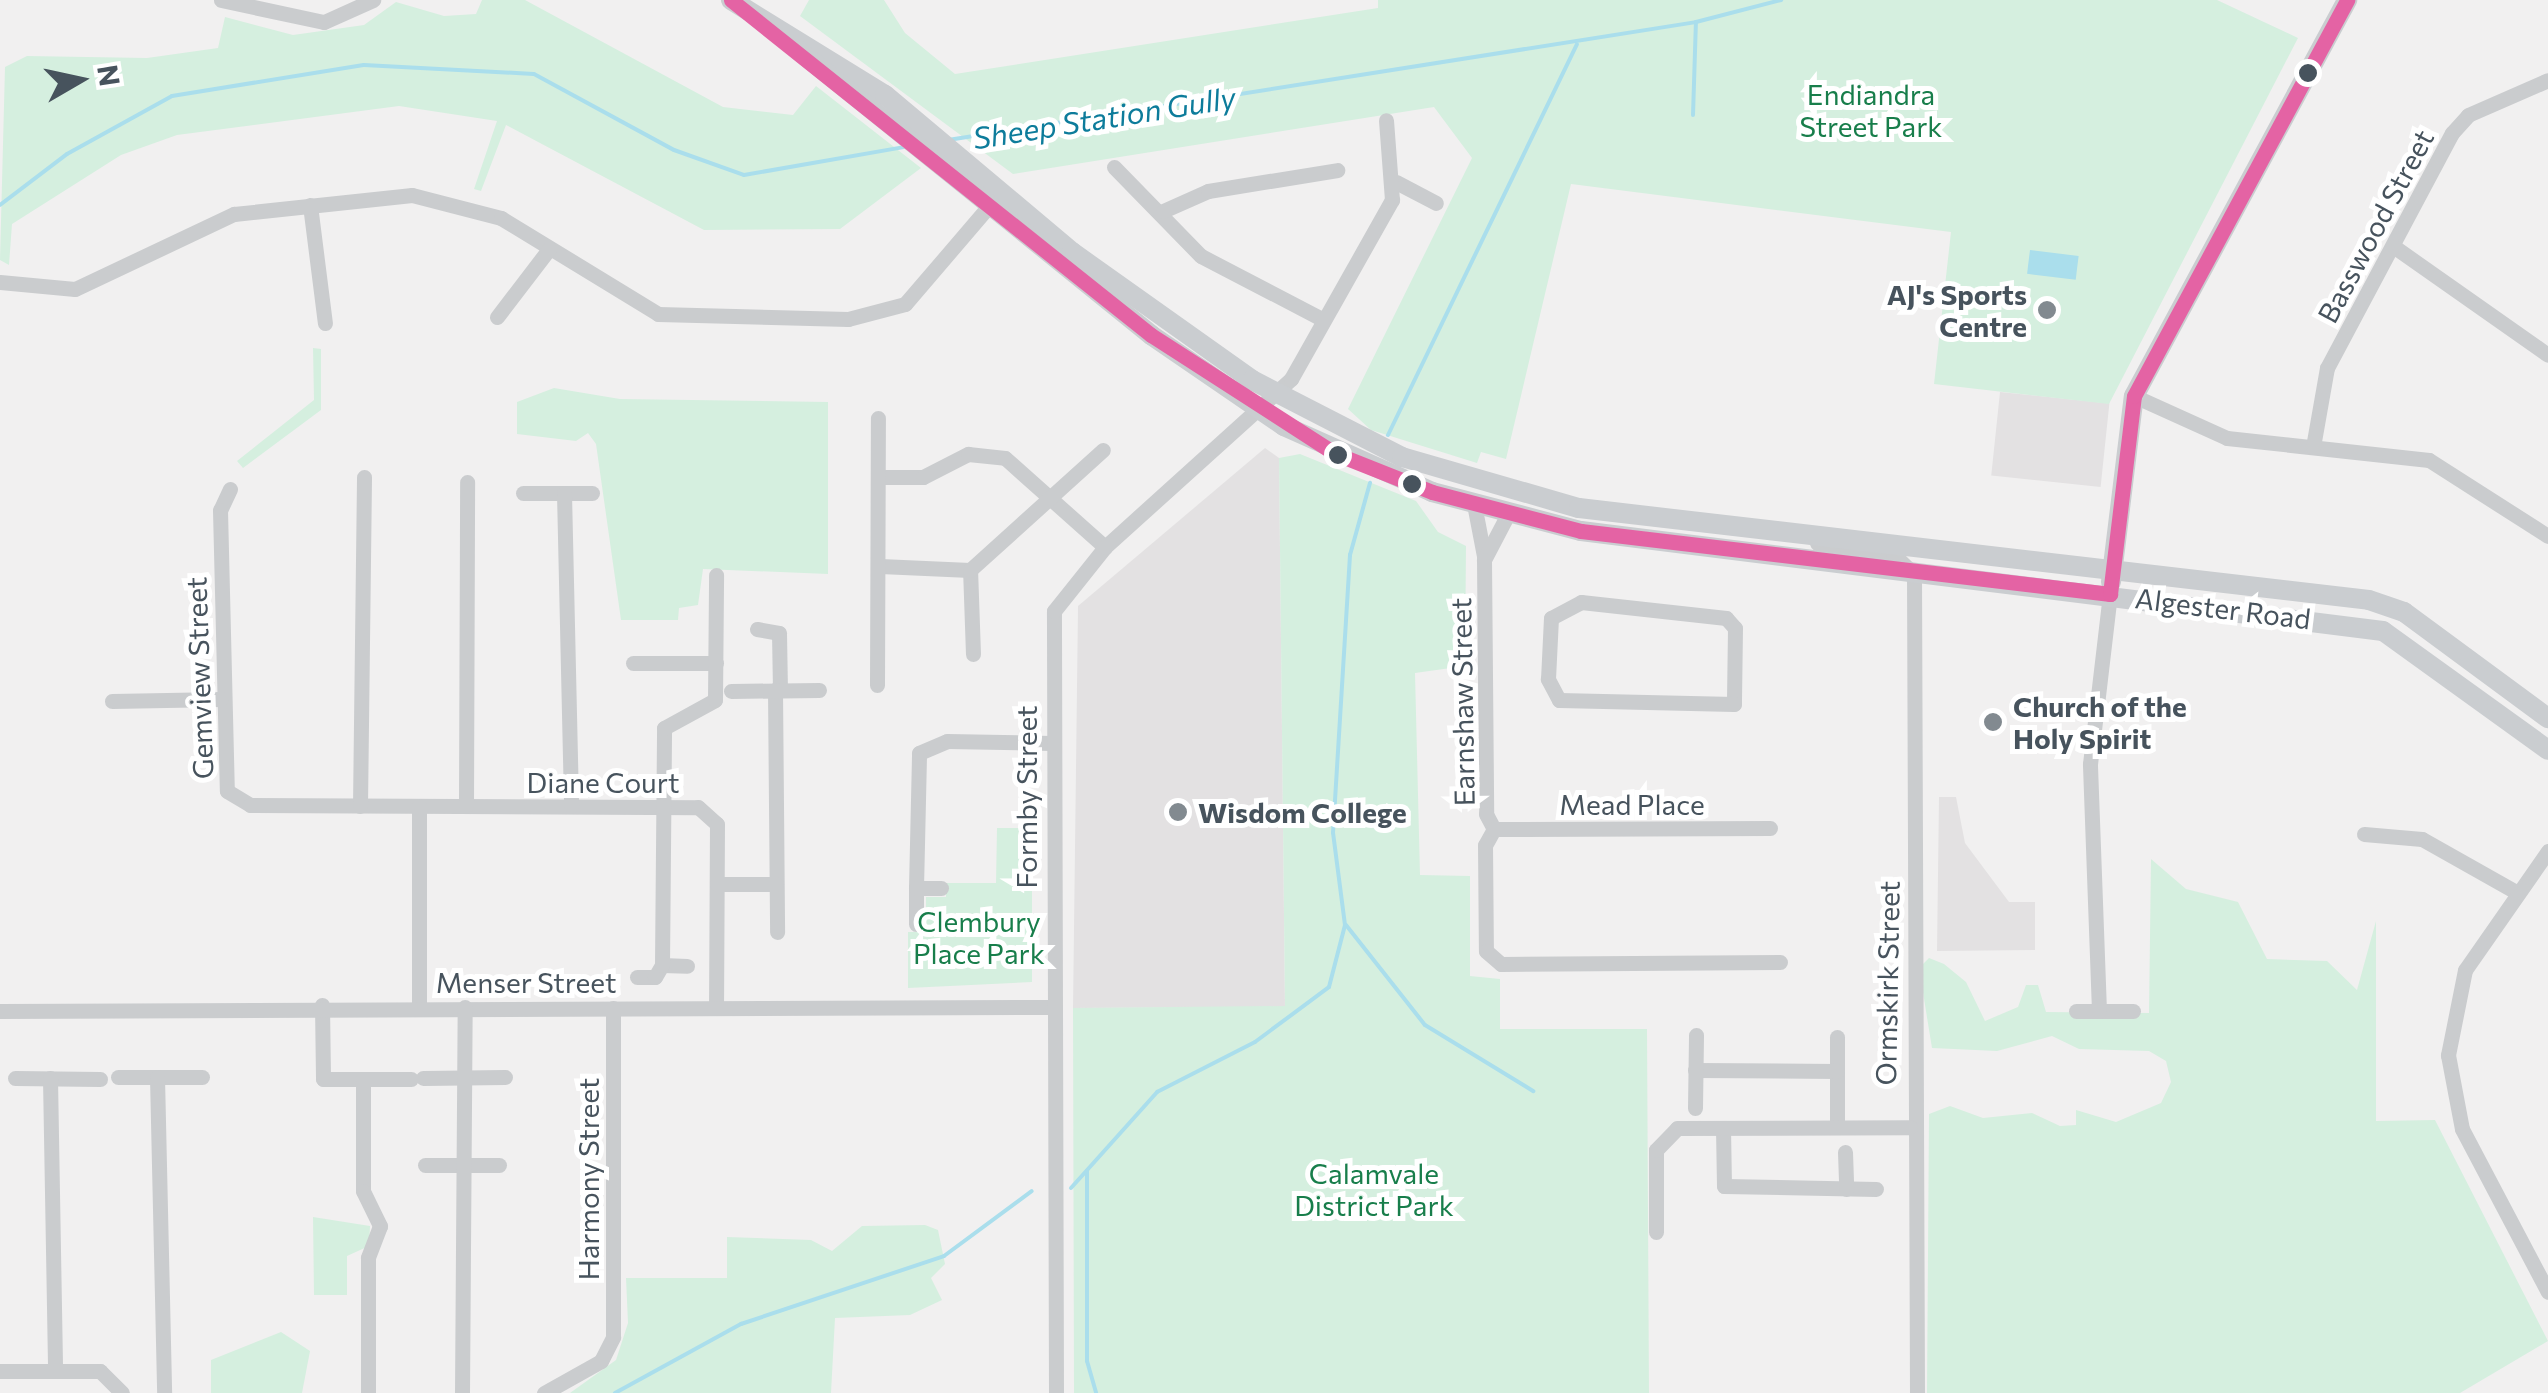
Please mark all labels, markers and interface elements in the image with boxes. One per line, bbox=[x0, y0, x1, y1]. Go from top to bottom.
north arrow bbox=[30, 30, 130, 130]
text: N bbox=[91, 62, 128, 88]
unlabelled marker bbox=[2298, 63, 2318, 83]
park label: Endiandra Street Park bbox=[1799, 77, 1943, 143]
water label: Sheep Station Gully bbox=[970, 78, 1238, 156]
street label: Basswood Street bbox=[2310, 124, 2440, 328]
place label: AJ's Sports Centre bbox=[1887, 277, 2027, 343]
marker: AJ's Sports Centre bbox=[2036, 299, 2058, 321]
unlabelled marker bbox=[1328, 445, 1348, 465]
unlabelled marker bbox=[1402, 474, 1422, 494]
street label: Gemview Street bbox=[179, 576, 219, 780]
street label: Algester Road bbox=[2133, 581, 2313, 635]
street label: Earnshaw Street bbox=[1443, 597, 1481, 807]
place label: Church of the Holy Spirit bbox=[2013, 689, 2187, 755]
street label: Formby Street bbox=[1009, 706, 1043, 888]
marker: Church of the Holy Spirit bbox=[1982, 711, 2004, 733]
street label: Diane Court bbox=[527, 765, 679, 799]
street label: Mead Place bbox=[1559, 787, 1705, 821]
place label: Wisdom College bbox=[1198, 795, 1407, 829]
marker: Wisdom College bbox=[1167, 801, 1189, 823]
street label: Ormskirk Street bbox=[1868, 880, 1906, 1086]
park label: Clembury Place Park bbox=[913, 904, 1045, 970]
street label: Menser Street bbox=[436, 965, 616, 999]
street label: Harmony Street bbox=[571, 1078, 605, 1280]
park label: Calamvale District Park bbox=[1294, 1156, 1454, 1222]

